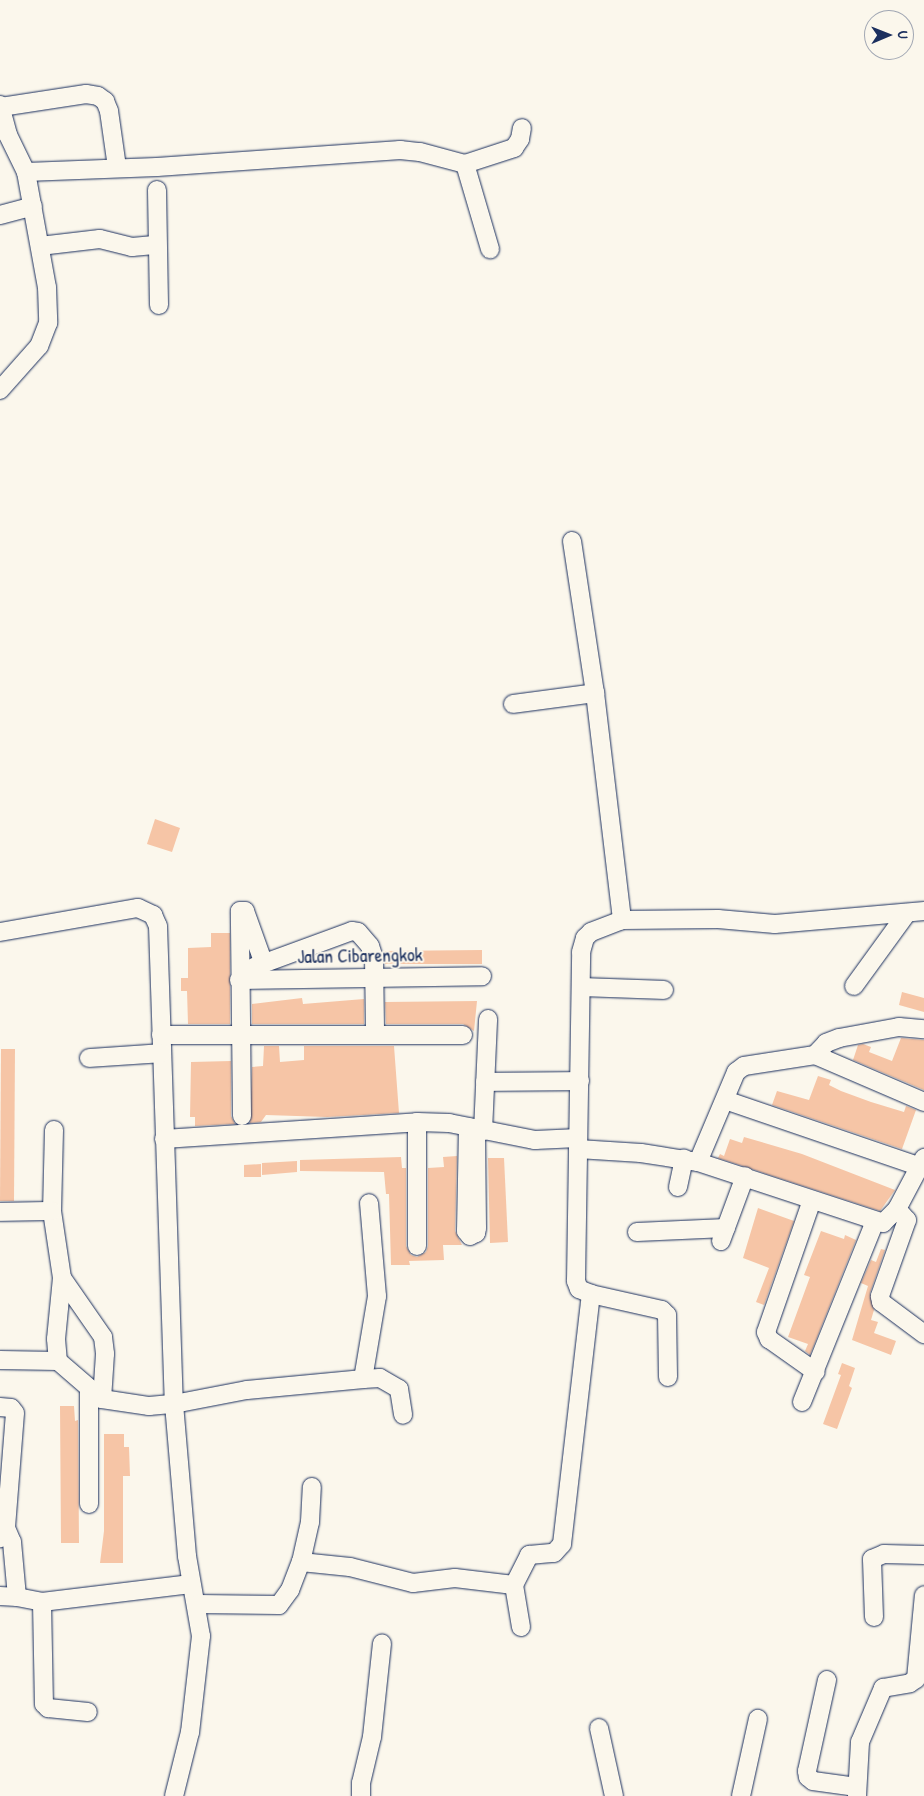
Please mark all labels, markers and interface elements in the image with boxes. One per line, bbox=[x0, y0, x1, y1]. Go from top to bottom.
north arrow bbox=[864, 10, 914, 60]
text: U bbox=[894, 31, 913, 39]
street label: Jalan Cibarengkok bbox=[297, 944, 423, 968]

